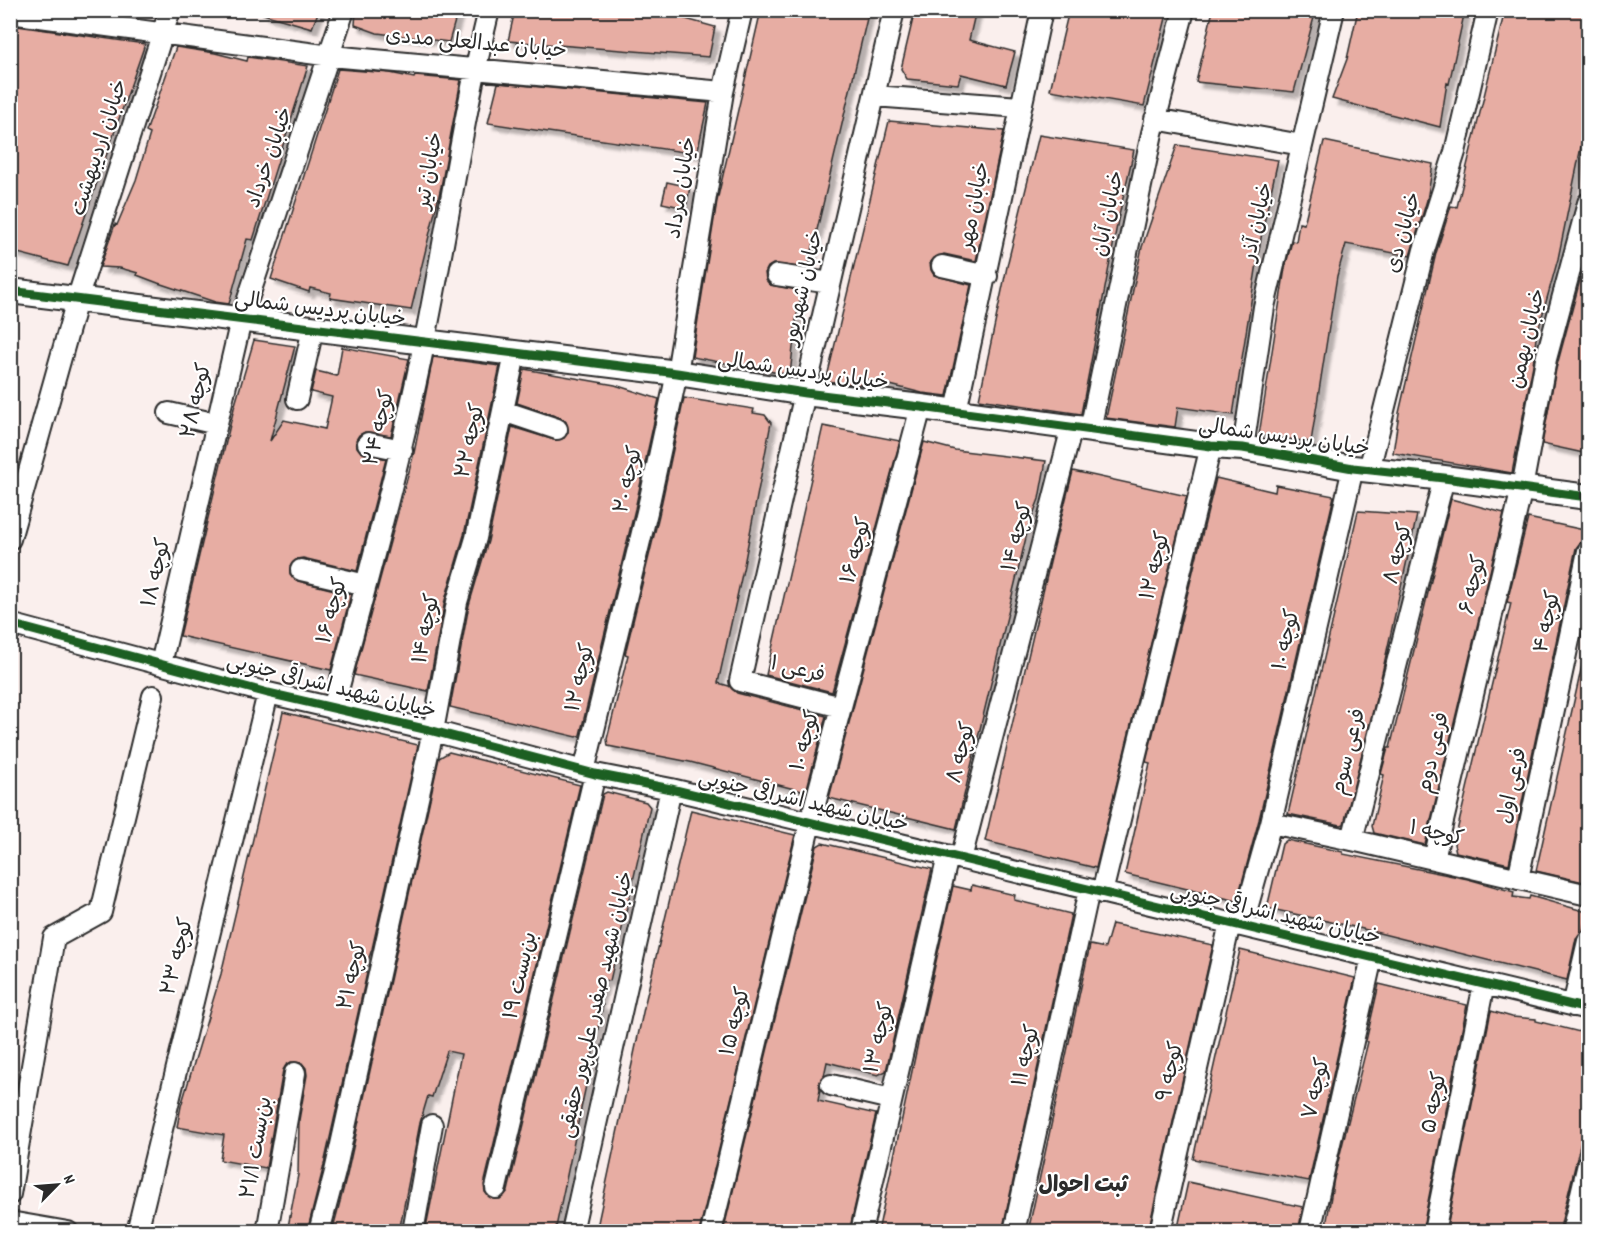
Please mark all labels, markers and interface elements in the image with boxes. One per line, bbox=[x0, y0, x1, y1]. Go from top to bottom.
street label: خیابان عبدالعلی مددی bbox=[384, 22, 568, 68]
street label: خیابان اردیبهشت bbox=[65, 76, 137, 220]
street label: خیابان خرداد bbox=[240, 104, 302, 212]
street label: خیابان تیر bbox=[409, 130, 453, 214]
street label: خیابان مرداد bbox=[660, 135, 706, 241]
street label: خیابان مهر bbox=[952, 160, 999, 254]
street label: خیابان آبان bbox=[1086, 168, 1134, 260]
street label: خیابان آذر bbox=[1235, 180, 1283, 266]
street label: خیابان دی bbox=[1379, 189, 1431, 277]
street label: خیابان شهریور bbox=[777, 227, 833, 351]
street label: خیابان پردیس شمالی bbox=[233, 286, 407, 336]
street label: خیابان بهمن bbox=[1503, 286, 1555, 392]
street label: خیابان پردیس شمالی bbox=[716, 346, 890, 400]
street label: کوچه ۲۸ bbox=[175, 360, 221, 442]
street label: کوچه ۲۴ bbox=[358, 387, 404, 469]
street label: کوچه ۲۲ bbox=[449, 401, 495, 481]
street label: خیابان پردیس شمالی bbox=[1197, 412, 1371, 466]
street label: کوچه ۲۰ bbox=[608, 443, 652, 517]
street label: کوچه ۱۴ bbox=[996, 499, 1042, 575]
street label: کوچه ۱۶ bbox=[835, 514, 881, 588]
street label: کوچه ۸ bbox=[1378, 520, 1422, 588]
street label: کوچه ۱۲ bbox=[1134, 529, 1180, 603]
street label: کوچه ۱۸ bbox=[136, 536, 180, 610]
street label: کوچه ۶ bbox=[1454, 552, 1496, 618]
street label: کوچه ۱۶ bbox=[311, 574, 357, 648]
street label: کوچه ۴ bbox=[1528, 588, 1570, 656]
street label: کوچه ۱۴ bbox=[407, 591, 449, 667]
street label: کوچه ۱۰ bbox=[1266, 606, 1310, 674]
street label: کوچه ۱۲ bbox=[560, 641, 604, 715]
street label: خیابان شهید اشراقی جنوبی bbox=[223, 647, 439, 729]
street label: فرعی ۱ bbox=[766, 650, 828, 692]
street label: فرعی سوم bbox=[1325, 706, 1375, 798]
street label: کوچه ۱۰ bbox=[784, 707, 830, 775]
street label: فرعی دوم bbox=[1411, 710, 1459, 796]
street label: کوچه ۸ bbox=[941, 719, 985, 787]
street label: فرعی اول bbox=[1491, 745, 1537, 827]
street label: خیابان شهید اشراقی جنوبی bbox=[695, 763, 911, 842]
street label: کوچه ۱ bbox=[1406, 814, 1466, 856]
street label: خیابان شهید صفدر علی‌پور حقیقی bbox=[553, 869, 643, 1141]
street label: خیابان شهید اشراقی جنوبی bbox=[1167, 876, 1383, 955]
street label: کوچه ۲۳ bbox=[155, 915, 203, 999]
street label: بن‌بست ۱۹ bbox=[497, 929, 547, 1023]
street label: کوچه ۲۱ bbox=[332, 939, 376, 1013]
street label: کوچه ۱۵ bbox=[714, 985, 760, 1059]
street label: کوچه ۱۳ bbox=[858, 999, 904, 1077]
street label: کوچه ۱۱ bbox=[1006, 1022, 1050, 1090]
street label: کوچه ۹ bbox=[1151, 1039, 1193, 1105]
street label: کوچه ۷ bbox=[1296, 1055, 1340, 1123]
street label: کوچه ۵ bbox=[1415, 1070, 1457, 1136]
street label: بن‌بست ۲۱/۱ bbox=[234, 1094, 282, 1202]
north arrow bbox=[27, 1155, 87, 1215]
text: N bbox=[56, 1171, 80, 1188]
district label: ثبت احوال bbox=[1038, 1171, 1129, 1202]

